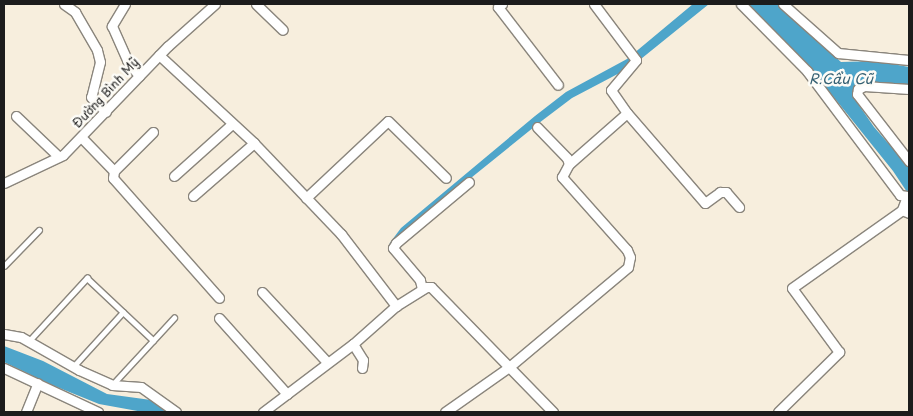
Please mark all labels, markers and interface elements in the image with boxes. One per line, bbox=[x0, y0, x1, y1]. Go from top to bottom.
street label: Đường Bình Mỹ bbox=[70, 55, 142, 131]
water label: R.Cầu Cũ bbox=[809, 71, 873, 87]

